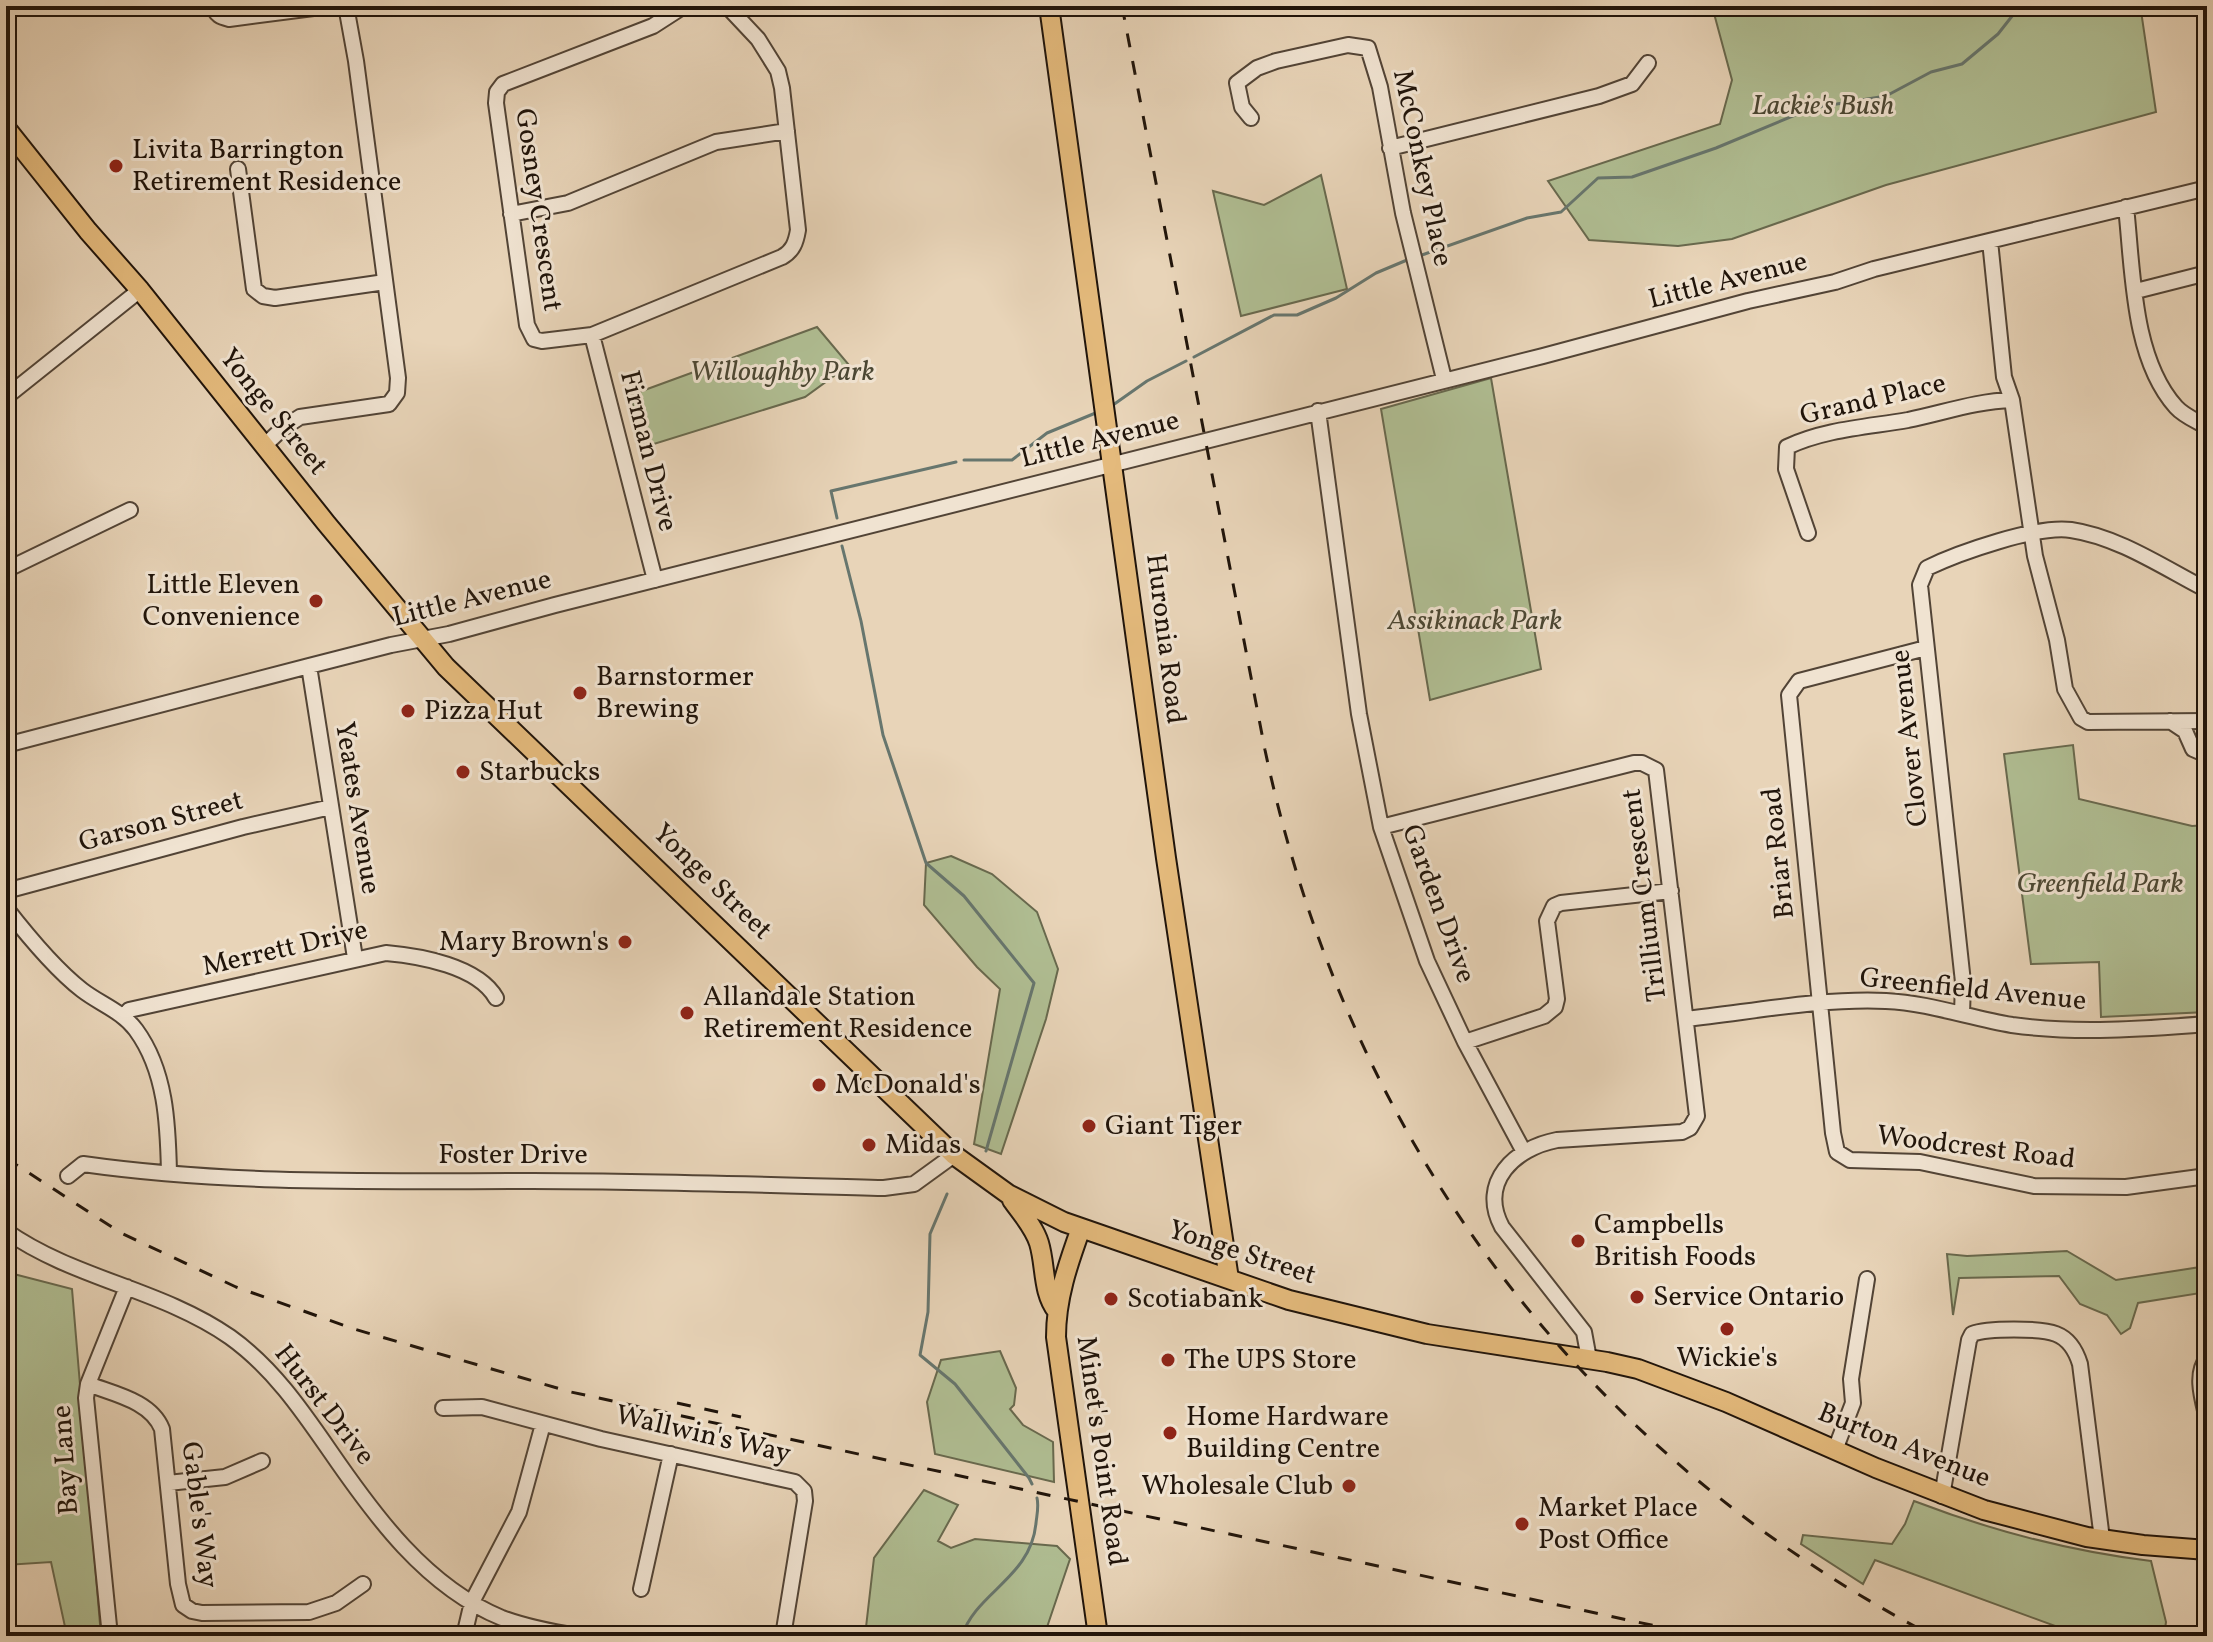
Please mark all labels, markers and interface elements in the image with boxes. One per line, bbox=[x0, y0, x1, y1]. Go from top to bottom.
street label: McConkey Place bbox=[1382, 66, 1462, 270]
park label: Lackie's Bush bbox=[1752, 87, 1894, 126]
street label: Gosney Crescent bbox=[504, 106, 572, 314]
place label: Livita Barrington Retirement Residence bbox=[132, 131, 401, 202]
marker: Livita Barrington Retirement Residence bbox=[107, 157, 125, 175]
street label: Little Avenue bbox=[1645, 242, 1811, 320]
street label: Yonge Street bbox=[210, 340, 336, 484]
park label: Willoughby Park bbox=[690, 353, 874, 392]
street label: Grand Place bbox=[1796, 364, 1950, 436]
street label: Firman Drive bbox=[609, 366, 687, 536]
street label: Little Avenue bbox=[1017, 401, 1183, 479]
street label: Huronia Road bbox=[1135, 552, 1195, 726]
street label: Little Avenue bbox=[389, 560, 555, 638]
place label: Little Eleven Convenience bbox=[143, 566, 300, 637]
marker: Little Eleven Convenience bbox=[307, 592, 325, 610]
park label: Assikinack Park bbox=[1387, 602, 1562, 641]
street label: Clover Avenue bbox=[1881, 647, 1939, 829]
place label: Barnstormer Brewing bbox=[596, 658, 754, 729]
marker: Barnstormer Brewing bbox=[571, 684, 589, 702]
place label: Pizza Hut bbox=[424, 692, 543, 731]
marker: Pizza Hut bbox=[399, 702, 417, 720]
street label: Yeates Avenue bbox=[324, 719, 390, 897]
place label: Starbucks bbox=[479, 753, 600, 792]
marker: Starbucks bbox=[454, 763, 472, 781]
street label: Garson Street bbox=[74, 781, 248, 863]
street label: Briar Road bbox=[1753, 785, 1805, 921]
street label: Trillium Crescent bbox=[1613, 786, 1677, 1004]
street label: Yonge Street bbox=[643, 815, 781, 949]
street label: Garden Drive bbox=[1391, 819, 1485, 989]
park label: Greenfield Park bbox=[2016, 865, 2184, 904]
street label: Merrett Drive bbox=[198, 911, 372, 987]
place label: Mary Brown's bbox=[439, 923, 609, 962]
marker: Mary Brown's bbox=[616, 933, 634, 951]
street label: Greenfield Avenue bbox=[1858, 959, 2088, 1021]
place label: Allandale Station Retirement Residence bbox=[703, 978, 972, 1049]
marker: Allandale Station Retirement Residence bbox=[678, 1004, 696, 1022]
place label: McDonald's bbox=[835, 1066, 981, 1105]
marker: McDonald's bbox=[810, 1076, 828, 1094]
place label: Giant Tiger bbox=[1105, 1107, 1242, 1146]
street label: Woodcrest Road bbox=[1875, 1116, 2077, 1180]
marker: Giant Tiger bbox=[1080, 1117, 1098, 1135]
place label: Midas bbox=[885, 1126, 961, 1165]
street label: Foster Drive bbox=[438, 1136, 588, 1175]
marker: Midas bbox=[860, 1136, 878, 1154]
place label: Campbells British Foods bbox=[1594, 1206, 1756, 1277]
street label: Yonge Street bbox=[1163, 1211, 1321, 1295]
marker: Campbells British Foods bbox=[1569, 1232, 1587, 1250]
place label: Service Ontario bbox=[1653, 1278, 1844, 1317]
place label: Scotiabank bbox=[1127, 1280, 1263, 1319]
marker: Service Ontario bbox=[1628, 1288, 1646, 1306]
marker: Scotiabank bbox=[1102, 1290, 1120, 1308]
marker: Wickie's bbox=[1718, 1320, 1736, 1338]
street label: Minet's Point Road bbox=[1066, 1333, 1136, 1569]
street label: Hurst Drive bbox=[264, 1336, 384, 1474]
place label: Wickie's bbox=[1676, 1339, 1778, 1378]
place label: The UPS Store bbox=[1184, 1341, 1357, 1380]
marker: The UPS Store bbox=[1159, 1351, 1177, 1369]
street label: Burton Avenue bbox=[1812, 1394, 1996, 1498]
street label: Wallwin's Way bbox=[611, 1396, 795, 1474]
place label: Home Hardware Building Centre bbox=[1186, 1398, 1389, 1469]
street label: Bay Lane bbox=[43, 1404, 89, 1516]
marker: Home Hardware Building Centre bbox=[1161, 1424, 1179, 1442]
street label: Gable's Way bbox=[171, 1440, 227, 1590]
place label: Wholesale Club bbox=[1141, 1467, 1333, 1506]
marker: Wholesale Club bbox=[1340, 1477, 1358, 1495]
place label: Market Place Post Office bbox=[1538, 1489, 1698, 1560]
marker: Market Place Post Office bbox=[1513, 1515, 1531, 1533]

